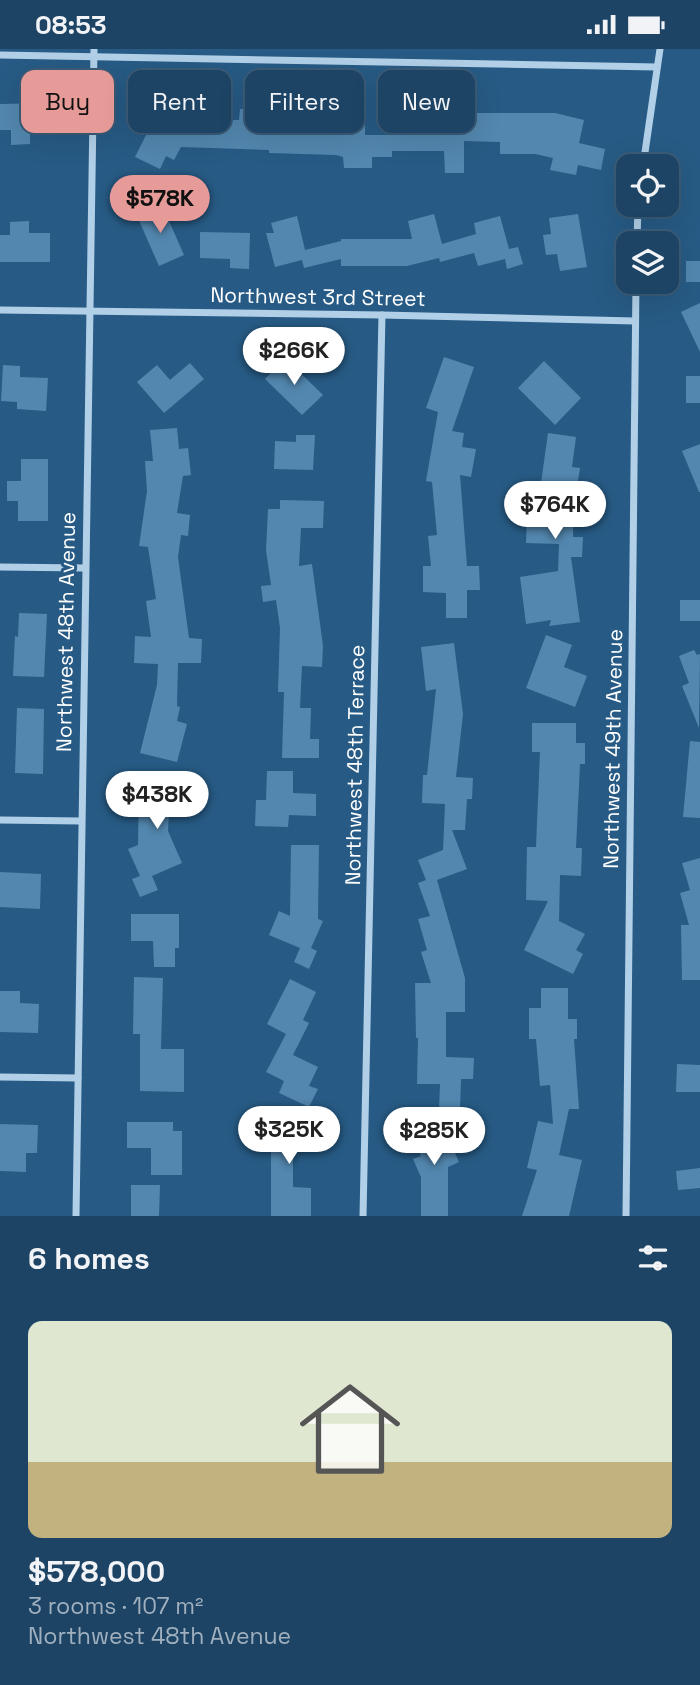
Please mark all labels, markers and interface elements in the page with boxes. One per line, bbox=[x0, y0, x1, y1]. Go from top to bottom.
text: 08:53 bbox=[35, 8, 107, 42]
chip: Buy bbox=[21, 70, 114, 133]
chip: Rent bbox=[128, 70, 231, 133]
chip: Filters bbox=[245, 70, 364, 133]
chip: New bbox=[378, 70, 475, 133]
map controls bbox=[616, 154, 679, 294]
button: locate bbox=[616, 154, 679, 217]
pin: $578K bbox=[111, 176, 209, 235]
text: $578K bbox=[126, 183, 194, 213]
button: layers bbox=[616, 231, 679, 294]
street label: Northwest 3rd Street bbox=[210, 281, 426, 312]
pin: $266K bbox=[245, 327, 343, 387]
text: $266K bbox=[259, 335, 329, 365]
pin: $764K bbox=[506, 482, 604, 541]
text: $764K bbox=[520, 489, 590, 519]
street label: Northwest 48th Avenue bbox=[50, 512, 81, 752]
street label: Northwest 49th Avenue bbox=[597, 629, 628, 869]
street label: Northwest 48th Terrace bbox=[339, 644, 370, 886]
pin: $438K bbox=[108, 771, 206, 831]
text: $438K bbox=[122, 779, 192, 809]
pin: $325K bbox=[240, 1107, 338, 1166]
pin: $285K bbox=[385, 1107, 483, 1167]
text: $325K bbox=[254, 1114, 324, 1144]
text: $285K bbox=[399, 1115, 469, 1145]
text: 6 homes bbox=[28, 1239, 150, 1278]
icon: filters bbox=[634, 1239, 672, 1277]
icon: home bbox=[287, 1366, 413, 1492]
text: $578,000 bbox=[28, 1552, 165, 1591]
text: 3 rooms · 107 m² bbox=[28, 1591, 204, 1621]
text: Northwest 48th Avenue bbox=[28, 1621, 291, 1651]

